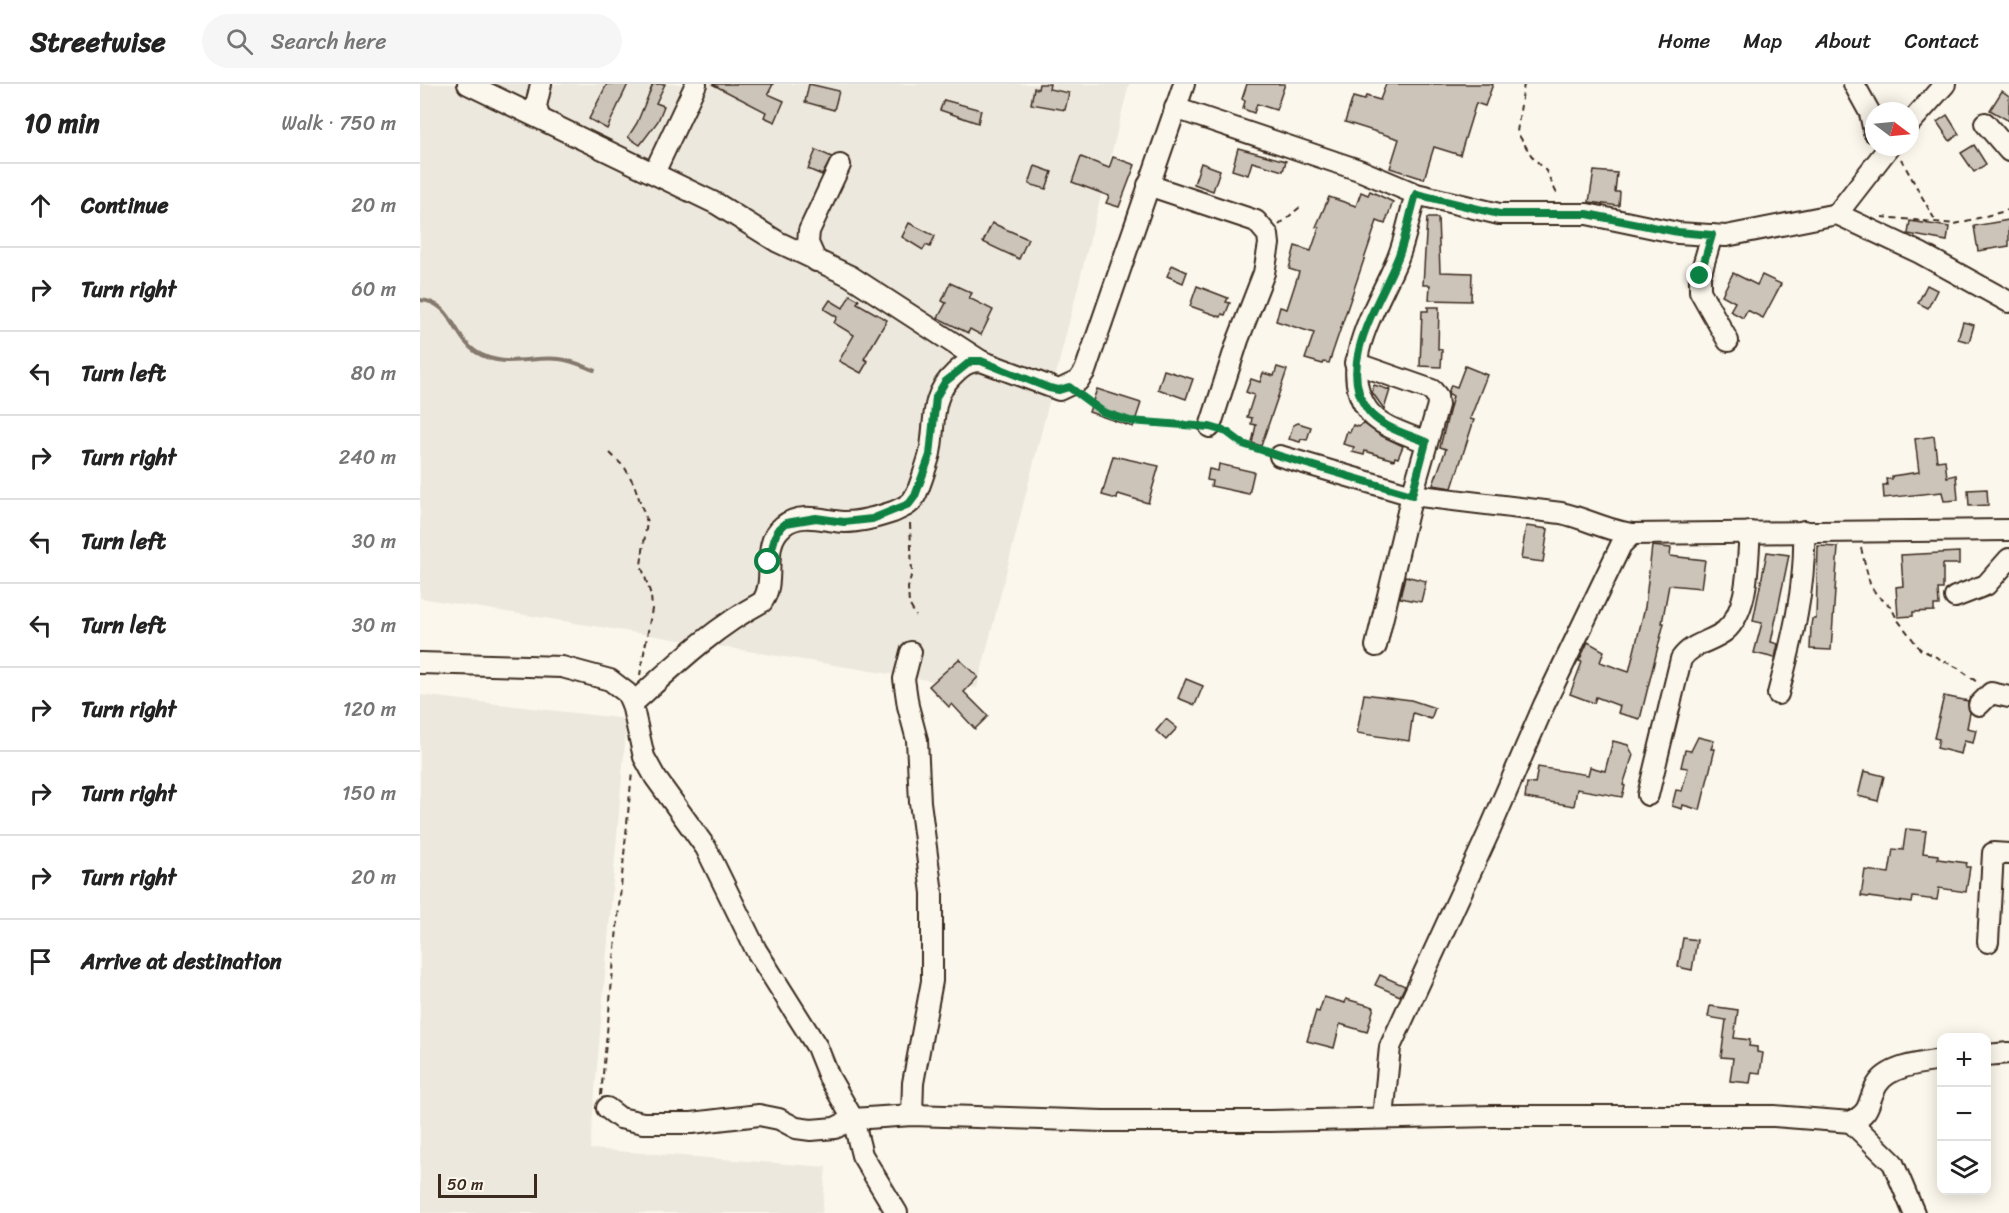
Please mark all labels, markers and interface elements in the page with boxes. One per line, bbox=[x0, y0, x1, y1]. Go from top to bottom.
search box bbox=[202, 14, 622, 68]
text: Streetwise bbox=[30, 17, 166, 66]
text: Search here bbox=[271, 22, 387, 61]
text: Home bbox=[1658, 22, 1710, 60]
text: Map bbox=[1743, 22, 1782, 60]
text: About bbox=[1815, 22, 1872, 60]
text: Contact bbox=[1905, 22, 1979, 60]
icon: search bbox=[223, 25, 256, 58]
text: 10 min bbox=[24, 100, 100, 146]
north arrow bbox=[1865, 102, 1919, 156]
text: Walk · 750 m bbox=[282, 106, 396, 141]
text: Continue bbox=[81, 186, 169, 225]
text: 20 m bbox=[351, 188, 396, 223]
icon: ahead bbox=[24, 189, 57, 222]
route end bbox=[1686, 262, 1712, 288]
text: Turn right bbox=[81, 270, 176, 309]
text: 60 m bbox=[351, 272, 396, 307]
icon: right bbox=[24, 273, 57, 306]
text: Turn left bbox=[81, 354, 166, 393]
text: 80 m bbox=[351, 356, 396, 391]
icon: left bbox=[24, 357, 57, 390]
text: Turn right bbox=[81, 438, 176, 477]
text: 240 m bbox=[339, 440, 396, 475]
icon: right bbox=[24, 441, 57, 474]
text: Turn left bbox=[81, 522, 166, 561]
text: 30 m bbox=[352, 524, 396, 559]
icon: left bbox=[24, 525, 57, 558]
route start bbox=[754, 548, 780, 574]
text: Turn left bbox=[81, 606, 166, 645]
text: 30 m bbox=[352, 608, 396, 643]
icon: left bbox=[24, 609, 57, 642]
text: Turn right bbox=[81, 690, 176, 729]
text: 120 m bbox=[343, 692, 396, 727]
icon: right bbox=[24, 693, 57, 726]
text: Turn right bbox=[81, 774, 176, 813]
text: 150 m bbox=[342, 776, 396, 811]
icon: right bbox=[24, 777, 57, 810]
text: Turn right bbox=[81, 858, 176, 897]
text: 20 m bbox=[351, 860, 396, 895]
icon: right bbox=[24, 861, 57, 894]
text: Arrive at destination bbox=[81, 942, 282, 981]
icon: arrive bbox=[24, 945, 57, 978]
map controls bbox=[1937, 1033, 1991, 1195]
button: + bbox=[1937, 1033, 1991, 1087]
button: − bbox=[1937, 1087, 1991, 1141]
button: layers bbox=[1937, 1141, 1991, 1195]
text: 50 m bbox=[447, 1170, 483, 1199]
scale bar bbox=[438, 1171, 537, 1198]

